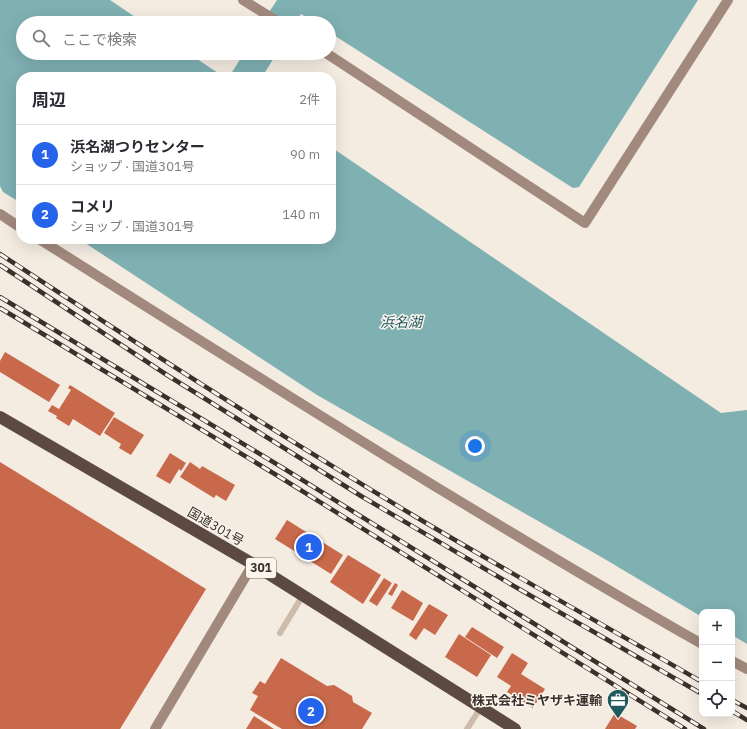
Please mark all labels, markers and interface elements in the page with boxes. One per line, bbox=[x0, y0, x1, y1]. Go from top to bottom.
search box bbox=[16, 16, 336, 60]
icon: search bbox=[30, 27, 52, 49]
text: ここで検索 bbox=[62, 30, 137, 49]
text: 周辺 bbox=[32, 89, 66, 111]
text: 2件 bbox=[299, 91, 320, 108]
text: 浜名湖つりセンター bbox=[70, 137, 205, 156]
text: 1 bbox=[41, 146, 49, 163]
text: 90 m bbox=[290, 146, 320, 163]
text: ショップ · 国道301号 bbox=[70, 158, 195, 175]
text: コメリ bbox=[70, 197, 115, 216]
text: 2 bbox=[41, 206, 49, 223]
text: 140 m bbox=[282, 206, 320, 223]
text: ショップ · 国道301号 bbox=[70, 218, 195, 235]
water label: 浜名湖 bbox=[380, 313, 424, 331]
your location bbox=[465, 436, 485, 456]
street label: 国道301号 bbox=[184, 503, 247, 549]
pin: 1 bbox=[296, 532, 322, 562]
road number: 301 bbox=[246, 558, 276, 578]
map controls bbox=[699, 609, 735, 717]
button: + bbox=[699, 609, 735, 645]
button: − bbox=[699, 645, 735, 681]
button: locate bbox=[699, 681, 735, 717]
office icon: 株式会社ミヤザキ運輸 bbox=[605, 687, 631, 720]
place label: 株式会社ミヤザキ運輸 bbox=[472, 692, 603, 709]
pin: 2 bbox=[298, 696, 324, 726]

